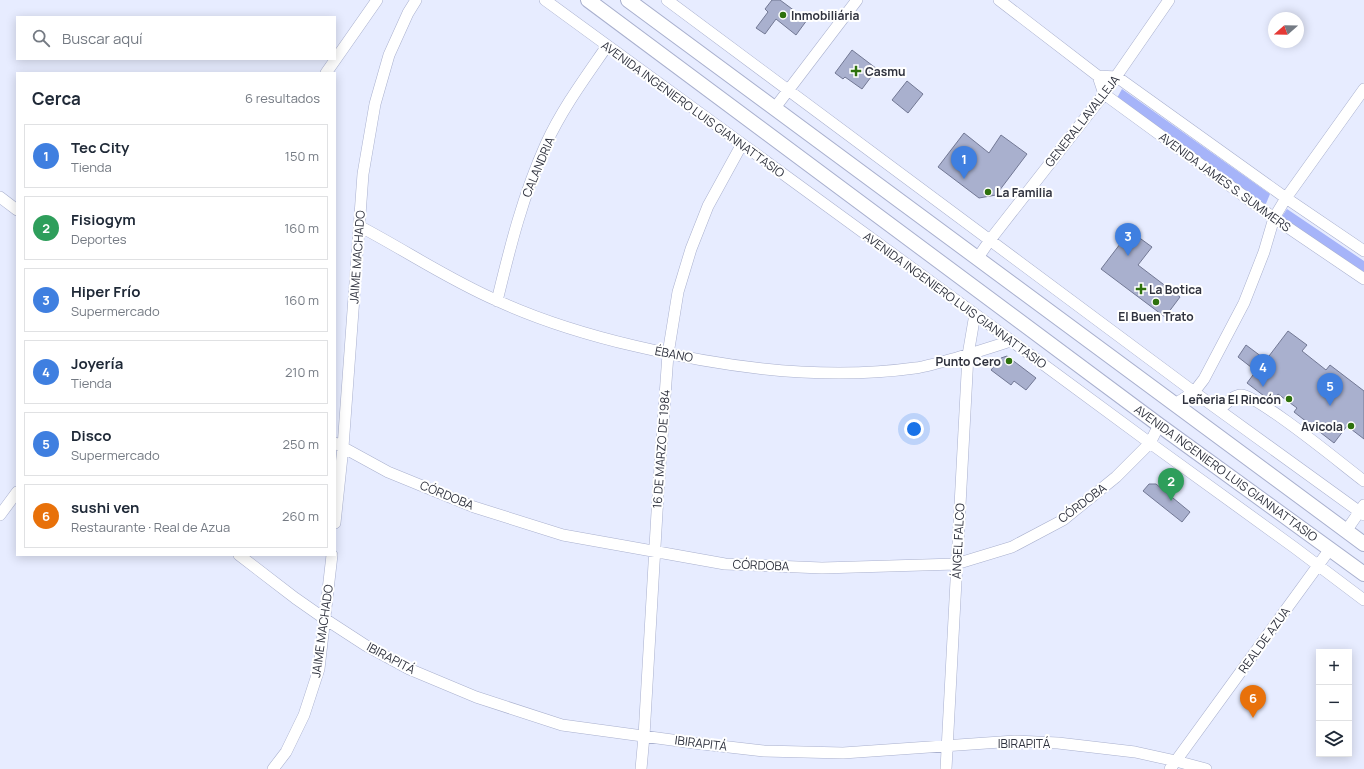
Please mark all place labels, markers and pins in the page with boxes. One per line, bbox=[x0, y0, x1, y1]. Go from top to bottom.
place label: Inmobiliária bbox=[791, 7, 860, 24]
marker: Inmobiliária bbox=[778, 10, 788, 20]
place label: Casmu bbox=[865, 63, 906, 80]
marker: Casmu bbox=[850, 65, 862, 77]
pin: 1 bbox=[951, 146, 977, 179]
place label: La Familia bbox=[996, 184, 1053, 201]
marker: La Familia bbox=[983, 187, 993, 197]
pin: 3 bbox=[1115, 223, 1141, 256]
place label: La Botica bbox=[1149, 281, 1202, 298]
marker: La Botica bbox=[1136, 284, 1146, 294]
marker: El Buen Trato bbox=[1151, 297, 1161, 307]
place label: El Buen Trato bbox=[1118, 308, 1194, 325]
place label: Punto Cero bbox=[935, 353, 1001, 370]
pin: 4 bbox=[1250, 354, 1276, 387]
marker: Punto Cero bbox=[1004, 356, 1014, 366]
pin: 5 bbox=[1317, 373, 1343, 406]
place label: Leñeria El Rincón bbox=[1182, 391, 1281, 408]
marker: Leñeria El Rincón bbox=[1284, 394, 1294, 404]
place label: Avicola bbox=[1301, 418, 1343, 435]
marker: Avicola bbox=[1346, 421, 1356, 431]
pin: 2 bbox=[1158, 468, 1184, 501]
pin: 6 bbox=[1240, 685, 1266, 718]

